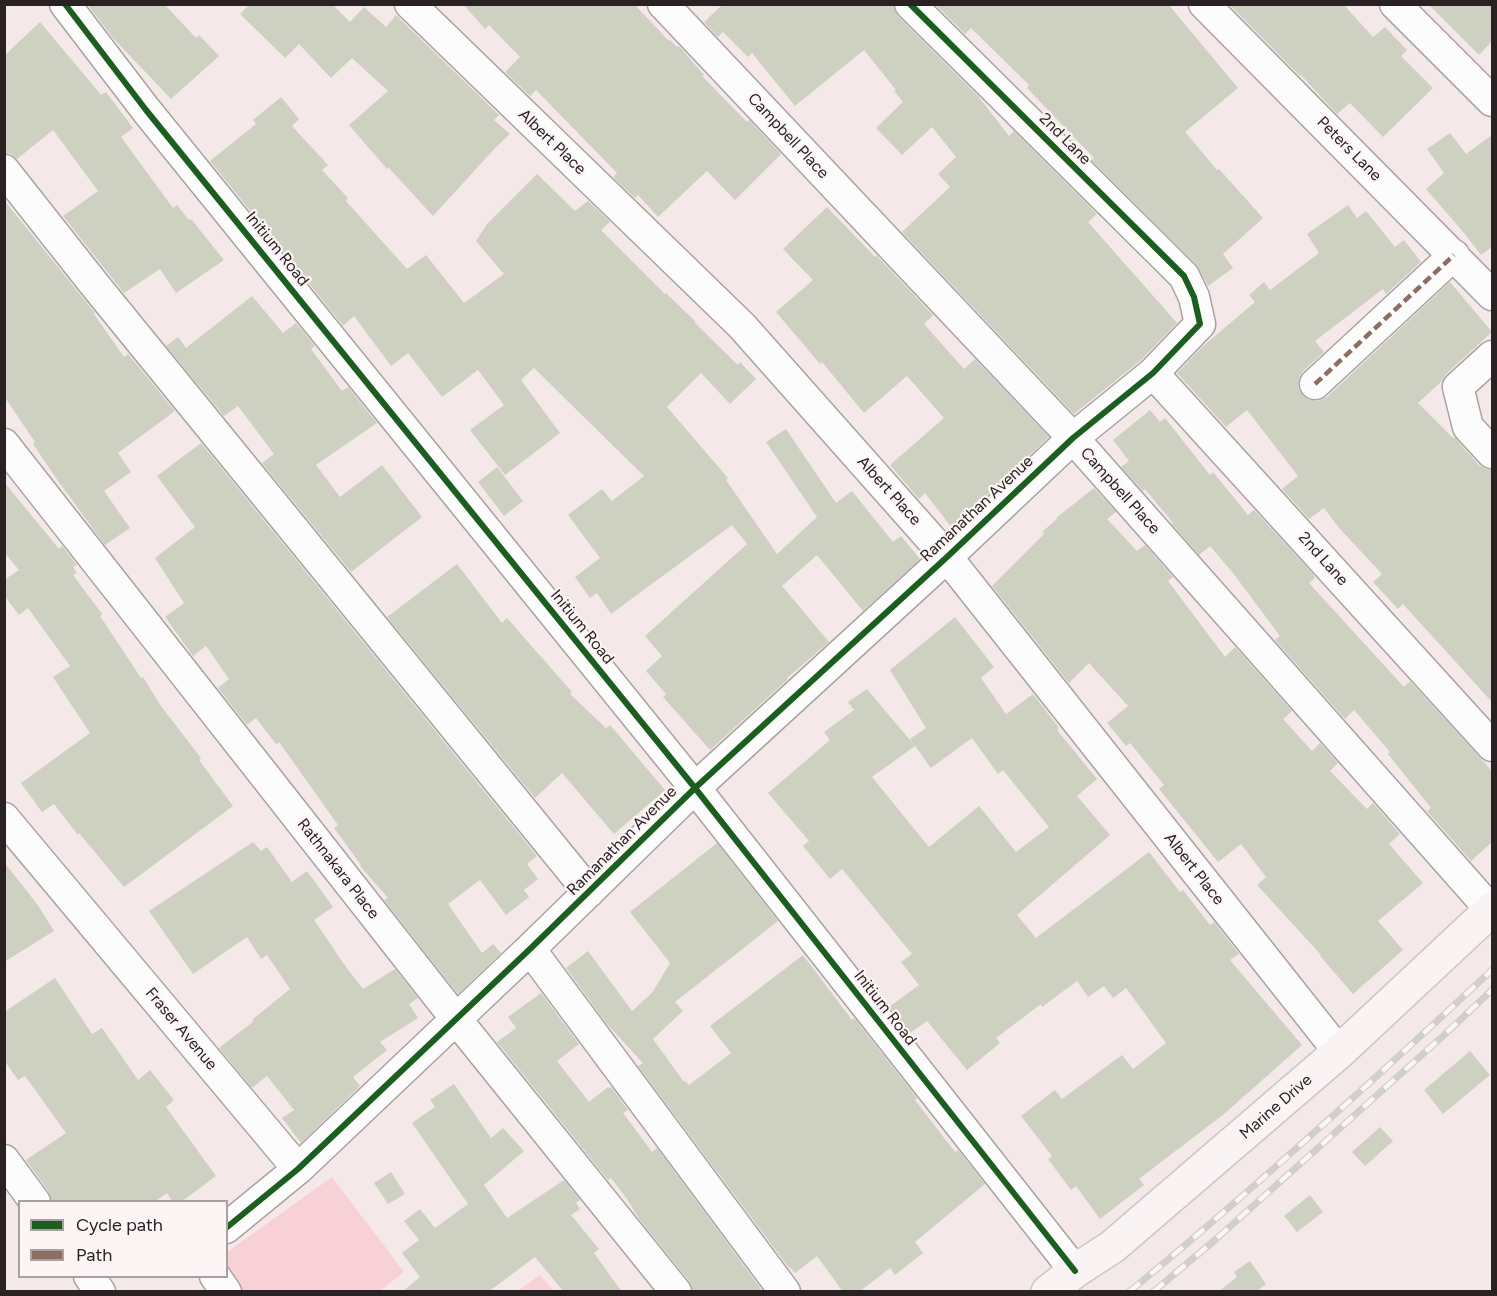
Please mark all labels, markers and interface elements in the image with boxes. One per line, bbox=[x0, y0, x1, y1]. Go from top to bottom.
street label: Campbell Place bbox=[743, 89, 833, 183]
street label: Albert Place bbox=[514, 105, 590, 179]
street label: 2nd Lane bbox=[1035, 109, 1095, 169]
street label: Peters Lane bbox=[1313, 113, 1385, 185]
street label: Initium Road bbox=[241, 208, 313, 290]
street label: Campbell Place bbox=[1076, 444, 1164, 538]
street label: Ramanathan Avenue bbox=[917, 452, 1037, 566]
street label: Albert Place bbox=[853, 453, 925, 529]
street label: 2nd Lane bbox=[1294, 528, 1352, 590]
street label: Initium Road bbox=[546, 586, 618, 668]
street label: Ramanathan Avenue bbox=[563, 782, 681, 900]
street label: Rathnakara Place bbox=[293, 815, 383, 923]
street label: Albert Place bbox=[1160, 829, 1228, 909]
street label: Initium Road bbox=[850, 967, 920, 1049]
street label: Fraser Avenue bbox=[141, 984, 221, 1074]
street label: Marine Drive bbox=[1236, 1070, 1316, 1144]
legend bbox=[18, 1200, 228, 1278]
text: Cycle path bbox=[76, 1214, 163, 1236]
text: Path bbox=[76, 1244, 112, 1266]

